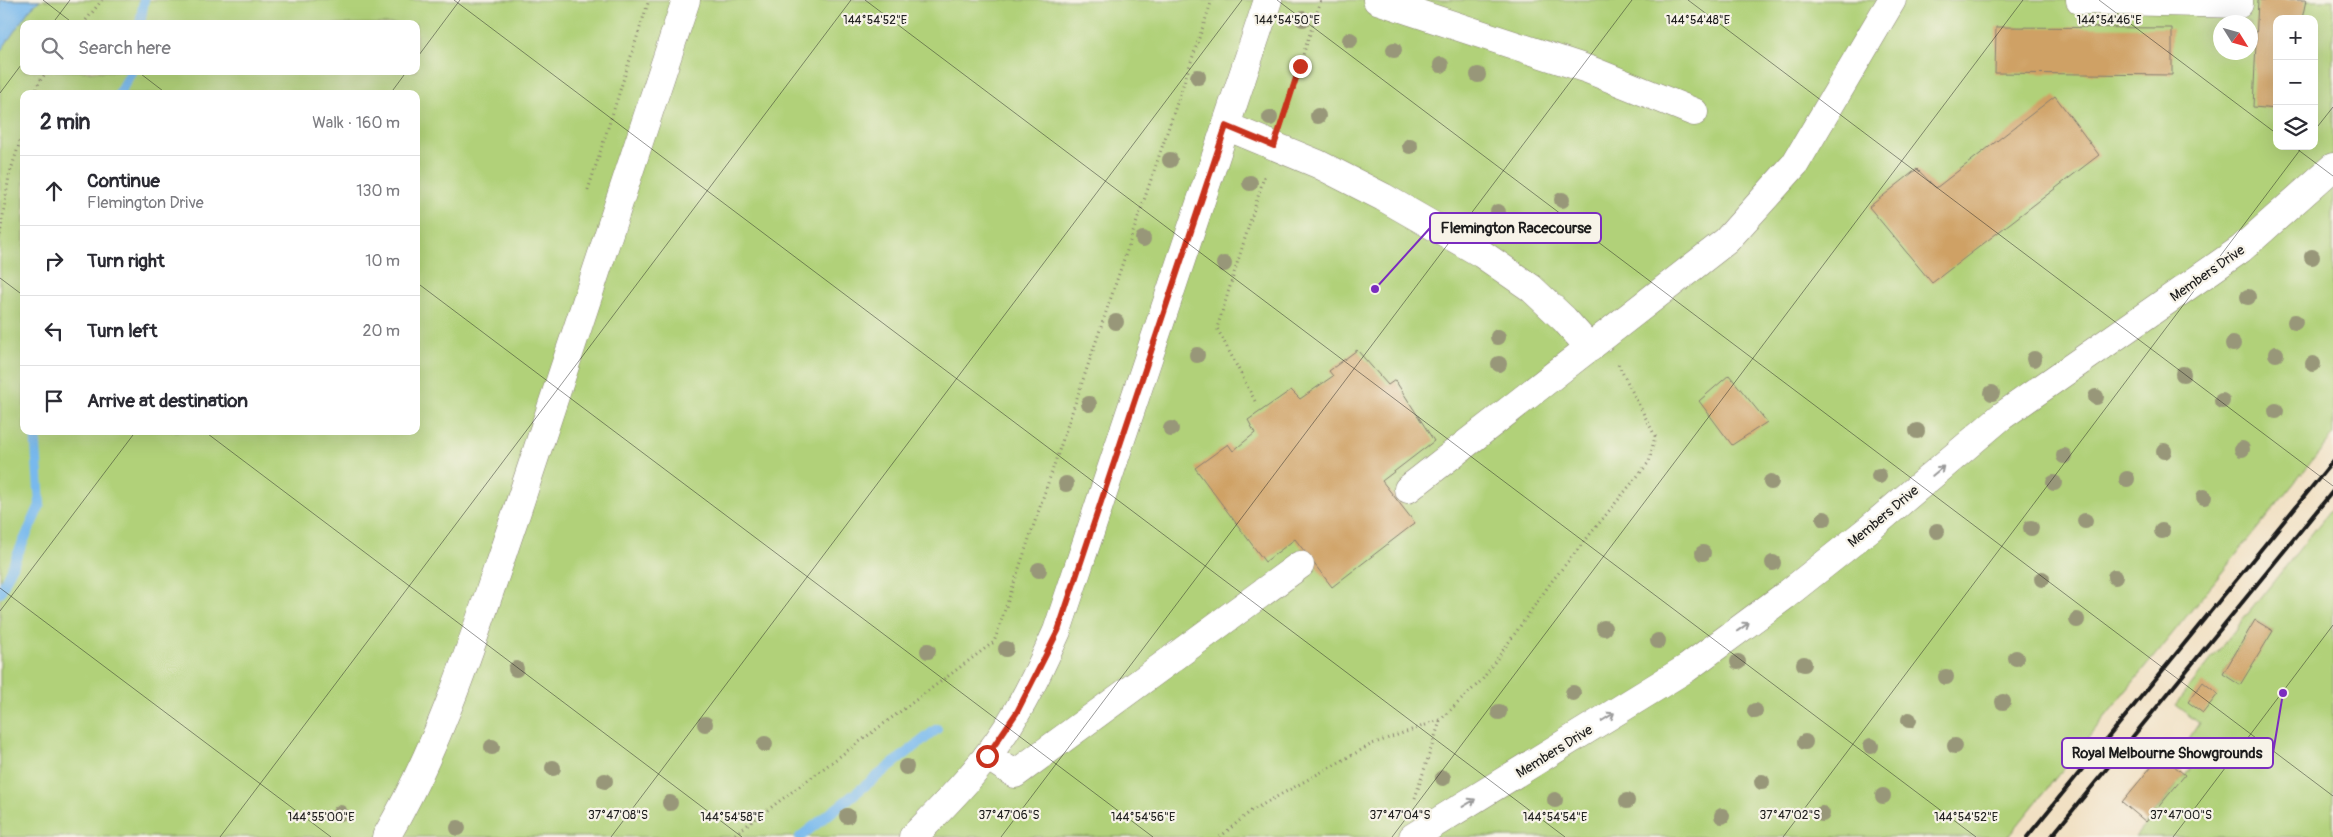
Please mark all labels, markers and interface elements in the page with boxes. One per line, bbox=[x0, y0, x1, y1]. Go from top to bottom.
text: 144°54'52"E bbox=[843, 13, 907, 28]
text: 144°54'50"E bbox=[1254, 13, 1320, 28]
text: 144°54'48"E bbox=[1666, 13, 1730, 28]
text: 144°54'46"E bbox=[2077, 13, 2141, 28]
north arrow bbox=[2213, 15, 2258, 60]
map controls bbox=[2273, 15, 2318, 150]
button: + bbox=[2273, 15, 2318, 60]
search box bbox=[20, 20, 420, 75]
icon: search bbox=[38, 34, 66, 62]
text: Search here bbox=[78, 36, 171, 60]
route end bbox=[1289, 55, 1312, 78]
button: − bbox=[2273, 60, 2318, 105]
button: layers bbox=[2273, 105, 2318, 150]
text: 2 min bbox=[40, 109, 90, 136]
text: Walk · 160 m bbox=[312, 113, 400, 133]
text: Continue bbox=[87, 169, 160, 193]
icon: ahead bbox=[40, 177, 68, 205]
text: 130 m bbox=[356, 181, 400, 201]
text: Flemington Drive bbox=[87, 193, 204, 213]
callout: Flemington Racecourse bbox=[1430, 213, 1601, 243]
text: Flemington Racecourse bbox=[1441, 219, 1592, 238]
street label: Members Drive bbox=[2167, 241, 2248, 305]
icon: right bbox=[40, 247, 68, 275]
text: Turn right bbox=[87, 249, 165, 273]
text: 10 m bbox=[365, 251, 400, 271]
icon: left bbox=[40, 317, 68, 345]
text: Turn left bbox=[87, 319, 157, 343]
text: 20 m bbox=[362, 321, 400, 341]
icon: arrive bbox=[40, 387, 68, 415]
text: Arrive at destination bbox=[87, 389, 248, 413]
one-way arrow bbox=[1931, 465, 1944, 476]
street label: Members Drive bbox=[1844, 482, 1922, 551]
one-way arrow bbox=[1736, 622, 1750, 632]
one-way arrow bbox=[1600, 712, 1614, 722]
street label: Members Drive bbox=[1513, 721, 1596, 782]
callout: Royal Melbourne Showgrounds bbox=[2062, 738, 2273, 768]
text: Royal Melbourne Showgrounds bbox=[2072, 744, 2263, 763]
route start bbox=[976, 745, 999, 768]
one-way arrow bbox=[1462, 797, 1476, 807]
text: 37°47'08"S bbox=[588, 808, 648, 823]
text: 37°47'06"S bbox=[978, 808, 1040, 823]
text: 37°47'04"S bbox=[1369, 808, 1431, 823]
text: 37°47'02"S bbox=[1760, 808, 1820, 823]
text: 37°47'00"S bbox=[2150, 808, 2212, 823]
text: 144°55'00"E bbox=[288, 810, 354, 825]
text: 144°54'58"E bbox=[700, 810, 764, 825]
text: 144°54'56"E bbox=[1111, 810, 1175, 825]
text: 144°54'54"E bbox=[1523, 810, 1587, 825]
text: 144°54'52"E bbox=[1934, 810, 1998, 825]

